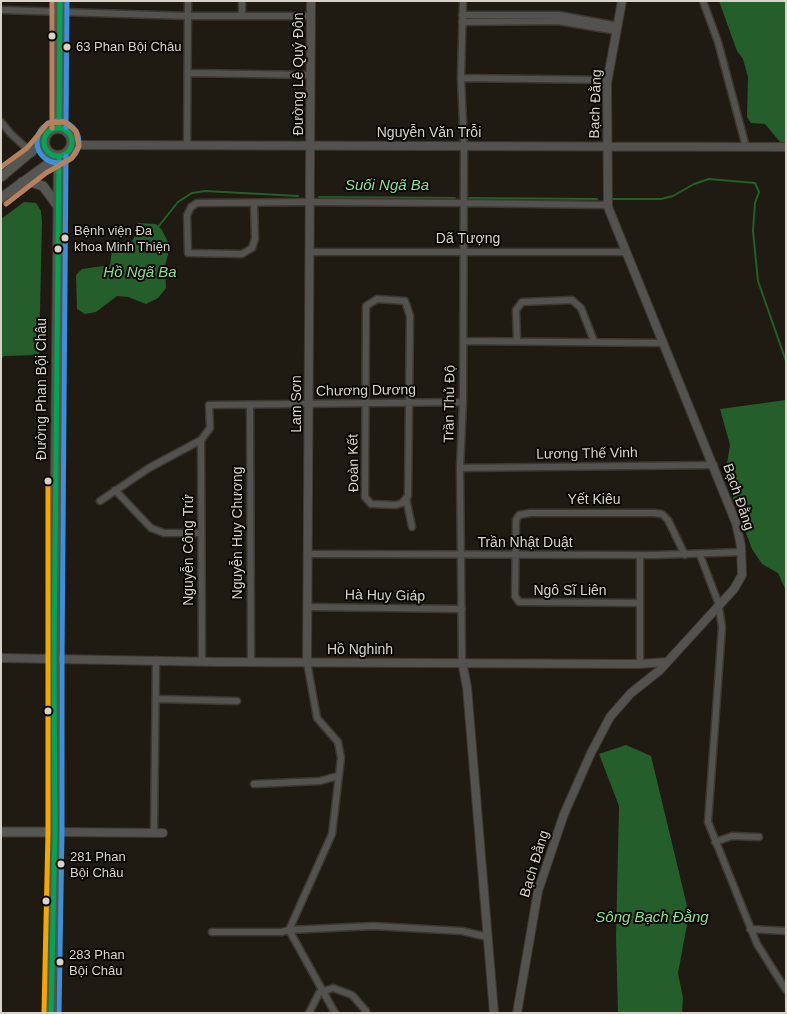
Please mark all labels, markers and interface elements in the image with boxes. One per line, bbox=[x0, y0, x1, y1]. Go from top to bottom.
street label: Đường Lê Quý Đôn bbox=[291, 13, 307, 135]
unlabelled marker bbox=[47, 31, 57, 41]
place label: 63 Phan Bội Châu bbox=[76, 39, 182, 55]
marker: 63 Phan Bội Châu bbox=[62, 42, 72, 52]
street label: Bạch Đằng bbox=[586, 69, 606, 139]
street label: Nguyễn Văn Trỗi bbox=[377, 125, 481, 141]
water label: Suối Ngã Ba bbox=[345, 177, 429, 195]
place label: Bệnh viện Đa khoa Minh Thiện bbox=[74, 223, 170, 254]
street label: Dã Tượng bbox=[436, 231, 500, 247]
marker: Bệnh viện Đa khoa Minh Thiện bbox=[60, 233, 70, 243]
unlabelled marker bbox=[53, 244, 63, 254]
water label: Hồ Ngã Ba bbox=[103, 264, 177, 282]
street label: Đường Phan Bội Châu bbox=[34, 318, 50, 460]
street label: Trần Thủ Độ bbox=[441, 365, 459, 443]
street label: Lam Sơn bbox=[289, 375, 305, 433]
street label: Chương Dương bbox=[316, 382, 416, 400]
street label: Đoàn Kết bbox=[345, 434, 363, 492]
street label: Lương Thế Vinh bbox=[536, 445, 638, 463]
street label: Bạch Đằng bbox=[719, 462, 757, 532]
street label: Nguyễn Huy Chương bbox=[230, 467, 246, 599]
unlabelled marker bbox=[43, 476, 53, 486]
street label: Yết Kiêu bbox=[568, 492, 620, 508]
street label: Nguyễn Công Trứ bbox=[181, 494, 197, 606]
street label: Trần Nhật Duật bbox=[477, 535, 573, 551]
street label: Ngô Sĩ Liên bbox=[533, 583, 607, 599]
street label: Hà Huy Giáp bbox=[345, 587, 425, 605]
street label: Hồ Nghinh bbox=[327, 642, 393, 658]
unlabelled marker bbox=[43, 706, 53, 716]
street label: Bạch Đằng bbox=[517, 828, 553, 900]
place label: 281 Phan Bội Châu bbox=[70, 849, 126, 880]
marker: 281 Phan Bội Châu bbox=[56, 859, 66, 869]
unlabelled marker bbox=[41, 896, 51, 906]
water label: Sông Bạch Đằng bbox=[595, 909, 709, 927]
place label: 283 Phan Bội Châu bbox=[69, 947, 125, 978]
marker: 283 Phan Bội Châu bbox=[55, 957, 65, 967]

